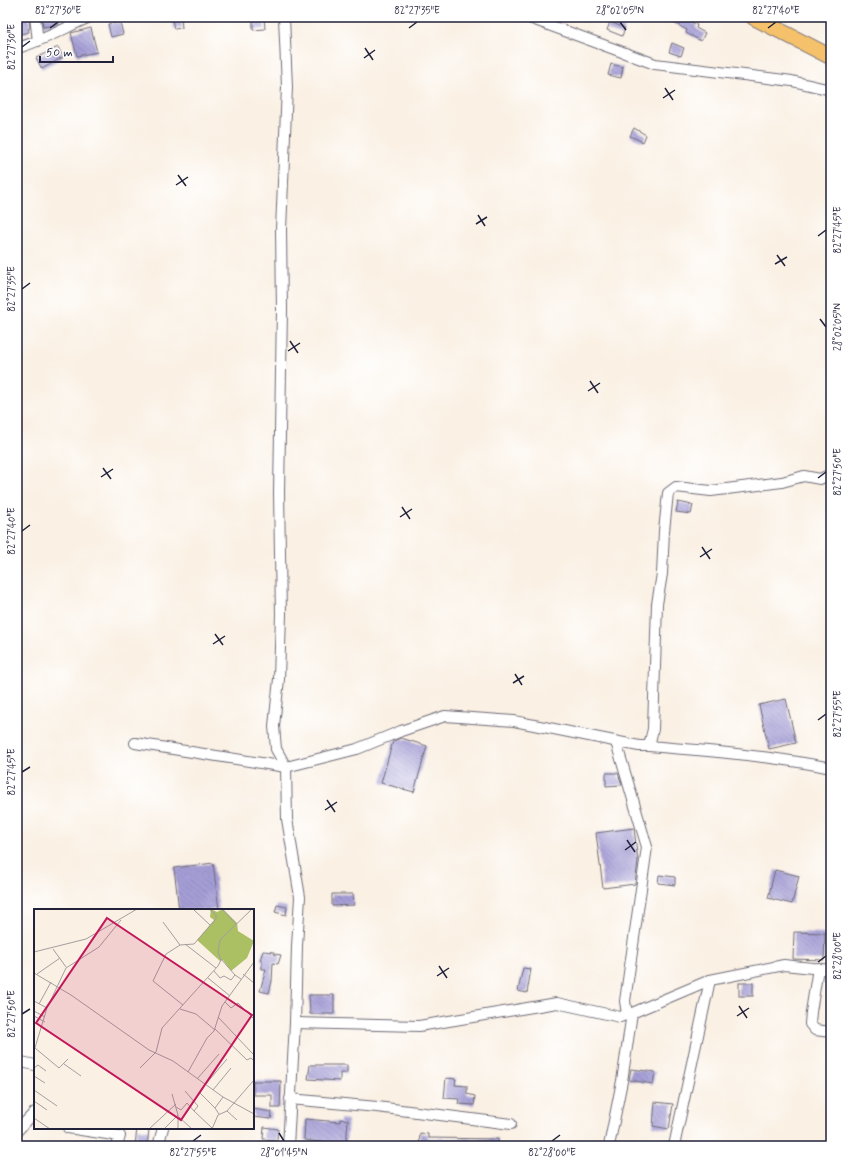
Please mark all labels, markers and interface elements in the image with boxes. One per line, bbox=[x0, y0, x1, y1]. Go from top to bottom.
text: 82°27'30"E bbox=[35, 4, 81, 18]
text: 82°27'35"E bbox=[394, 4, 440, 18]
text: 28°02'05"N bbox=[596, 4, 644, 18]
text: 82°27'40"E bbox=[752, 4, 800, 18]
text: 82°27'30"E bbox=[5, 24, 19, 70]
scale bar bbox=[40, 38, 113, 64]
text: 50 m bbox=[46, 45, 73, 61]
text: 82°27'45"E bbox=[831, 206, 845, 253]
text: 82°27'35"E bbox=[5, 266, 19, 312]
text: 28°02'05"N bbox=[831, 303, 845, 351]
text: 82°27'50"E bbox=[831, 448, 845, 496]
text: 82°27'40"E bbox=[5, 507, 19, 555]
text: 82°27'55"E bbox=[831, 690, 845, 738]
text: 82°27'45"E bbox=[5, 748, 19, 795]
inset map bbox=[34, 909, 254, 1129]
text: 82°28'00"E bbox=[831, 932, 845, 980]
text: 82°27'50"E bbox=[5, 990, 19, 1038]
text: 82°27'55"E bbox=[169, 1146, 217, 1160]
text: 28°01'45"N bbox=[260, 1146, 308, 1160]
text: 82°28'00"E bbox=[528, 1146, 576, 1160]

